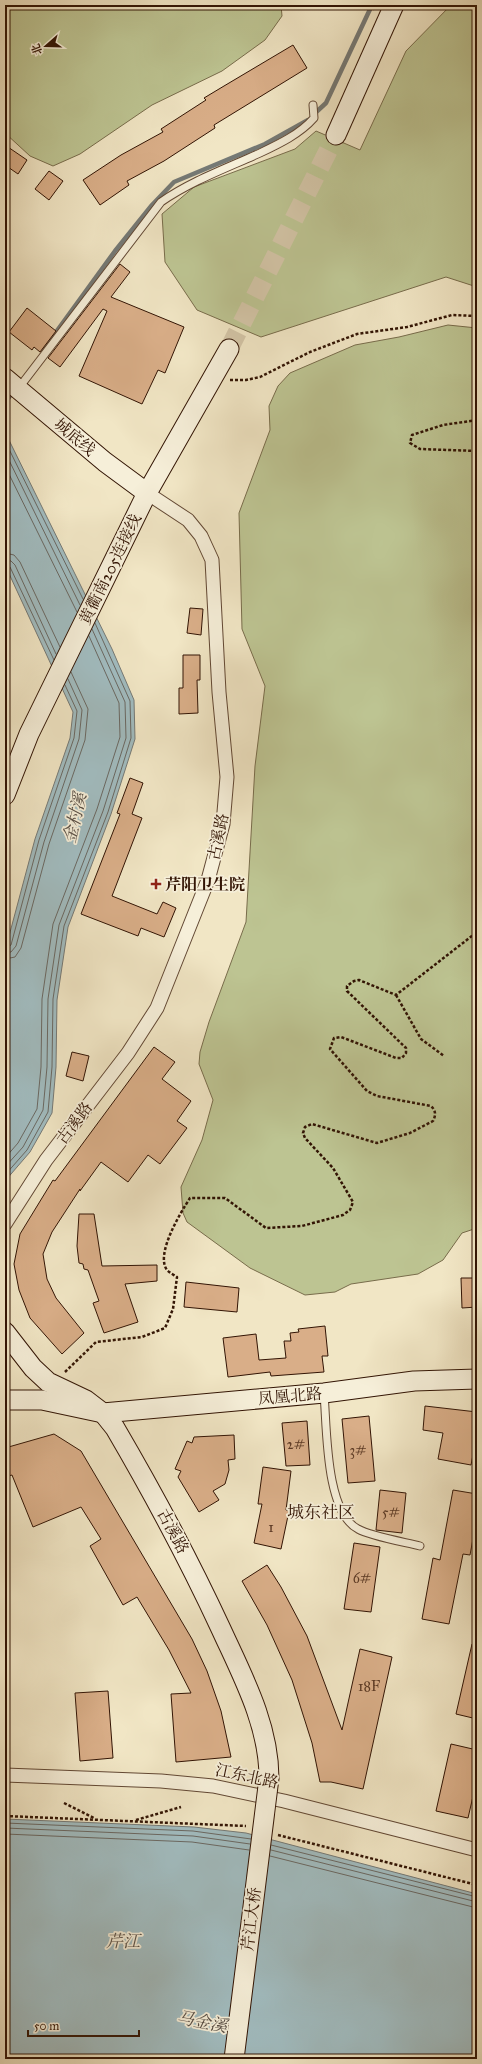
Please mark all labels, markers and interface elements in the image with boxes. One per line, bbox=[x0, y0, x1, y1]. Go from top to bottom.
north arrow bbox=[26, 26, 66, 66]
text: 北 bbox=[29, 42, 45, 57]
street label: 城底线 bbox=[51, 414, 99, 460]
street label: 黄衢南205连接线 bbox=[75, 511, 145, 627]
water label: 金村溪 bbox=[59, 789, 91, 845]
street label: 古溪路 bbox=[204, 812, 232, 862]
place label: 芹阳卫生院 bbox=[165, 875, 245, 894]
marker: 芹阳卫生院 bbox=[150, 878, 162, 890]
street label: 古溪路 bbox=[52, 1098, 96, 1148]
street label: 凤凰北路 bbox=[257, 1384, 323, 1408]
house number: 2# bbox=[287, 1436, 305, 1453]
house number: 3# bbox=[349, 1442, 367, 1459]
district label: 城东社区 bbox=[287, 1502, 355, 1523]
house number: 5# bbox=[382, 1504, 400, 1521]
street label: 古溪路 bbox=[153, 1505, 193, 1557]
house number: 1 bbox=[268, 1519, 274, 1536]
house number: 6# bbox=[353, 1570, 371, 1587]
house number: 18F bbox=[358, 1678, 380, 1695]
street label: 江东北路 bbox=[214, 1760, 280, 1792]
street label: 芹江大桥 bbox=[238, 1886, 264, 1952]
water label: 芹江 bbox=[106, 1931, 143, 1952]
water label: 马金溪 bbox=[175, 2007, 231, 2038]
scale bar bbox=[28, 2012, 139, 2038]
text: 50 m bbox=[34, 2019, 59, 2033]

